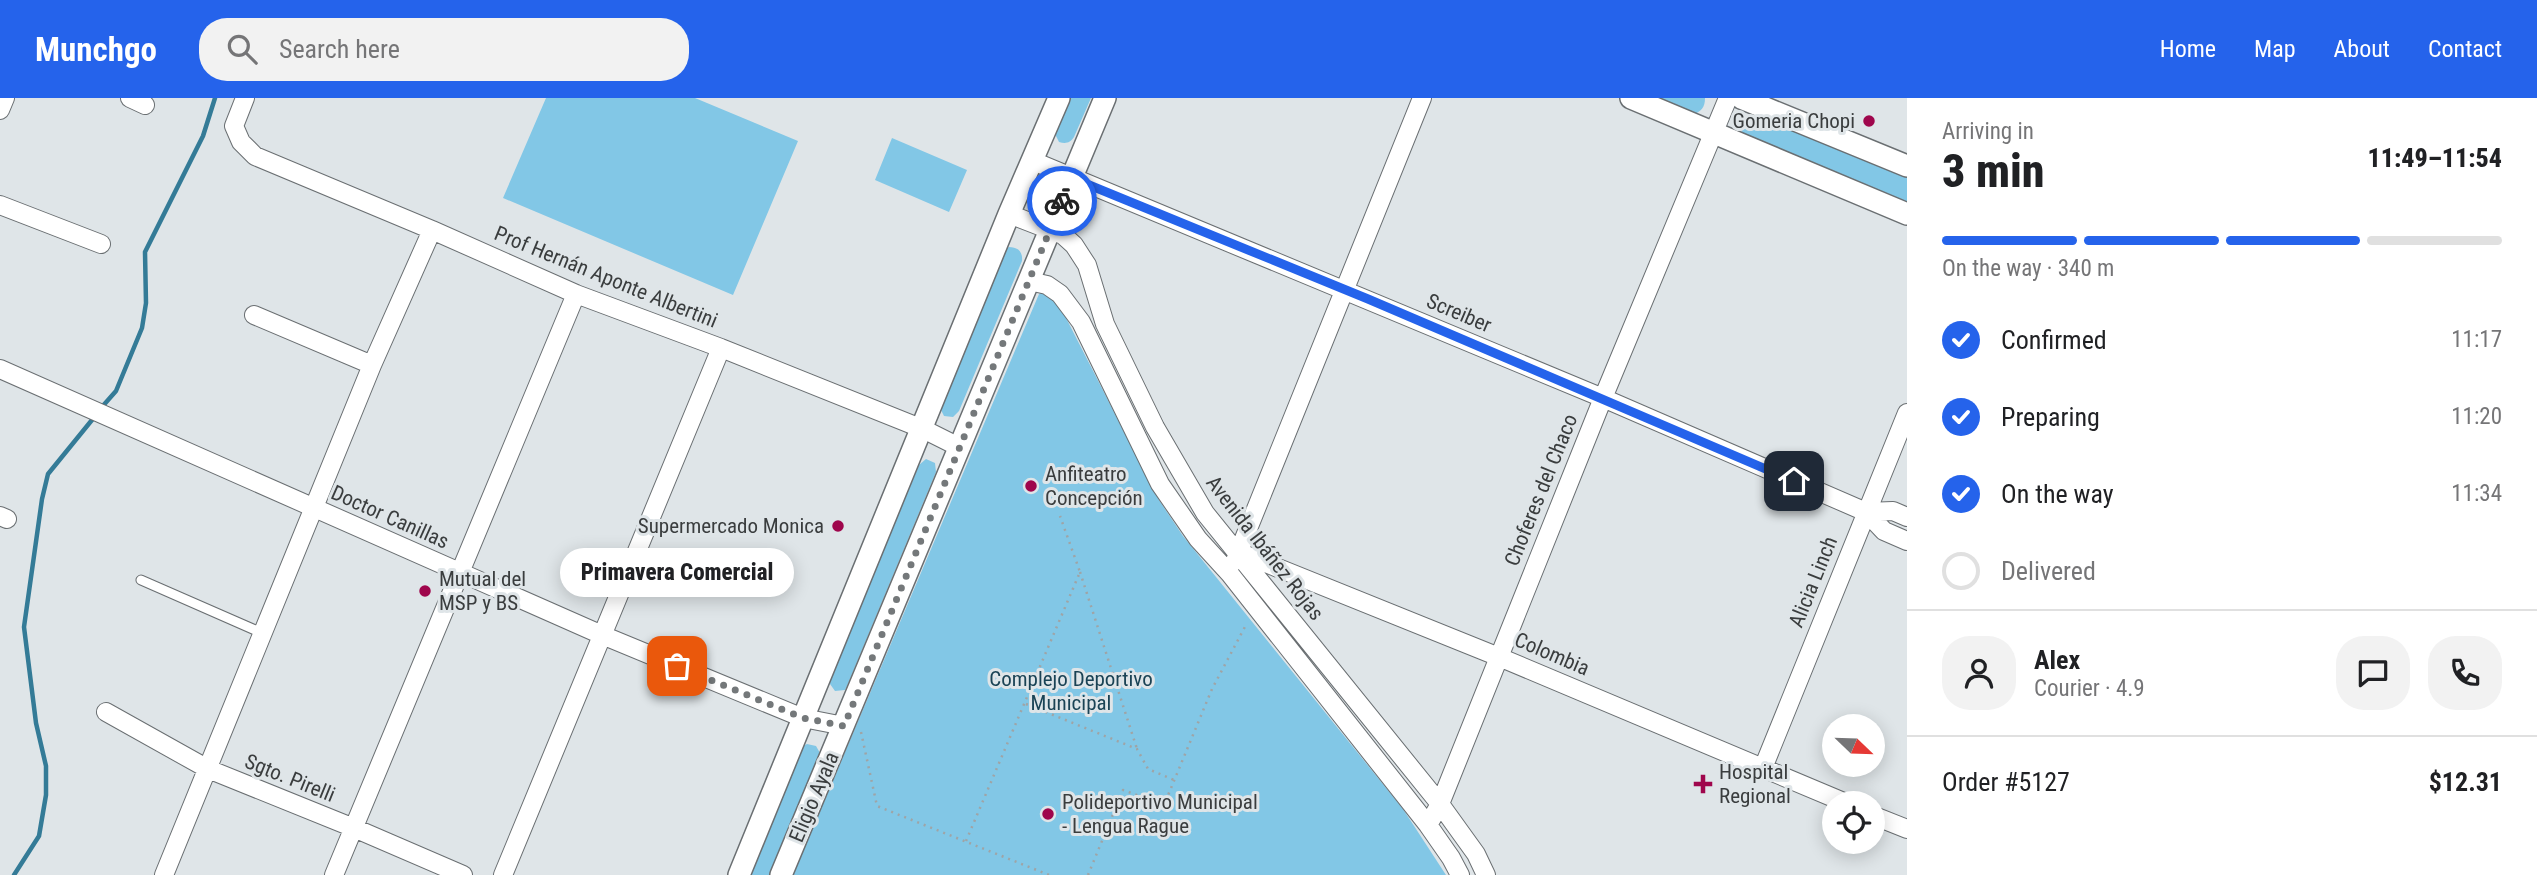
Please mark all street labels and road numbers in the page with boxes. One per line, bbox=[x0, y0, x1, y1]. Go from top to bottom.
street label: Prof Hernán Aponte Albertini bbox=[491, 221, 721, 333]
street label: Screiber bbox=[1423, 289, 1495, 337]
street label: Choferes del Chaco bbox=[1500, 411, 1582, 569]
street label: Avenida Ibáñez Rojas bbox=[1201, 471, 1329, 625]
street label: Doctor Canillas bbox=[327, 480, 453, 554]
street label: Alicia Linch bbox=[1784, 533, 1842, 631]
street label: Colombia bbox=[1511, 628, 1593, 680]
street label: Eligio Ayala bbox=[784, 748, 844, 846]
street label: Sgto. Pirelli bbox=[241, 749, 339, 807]

